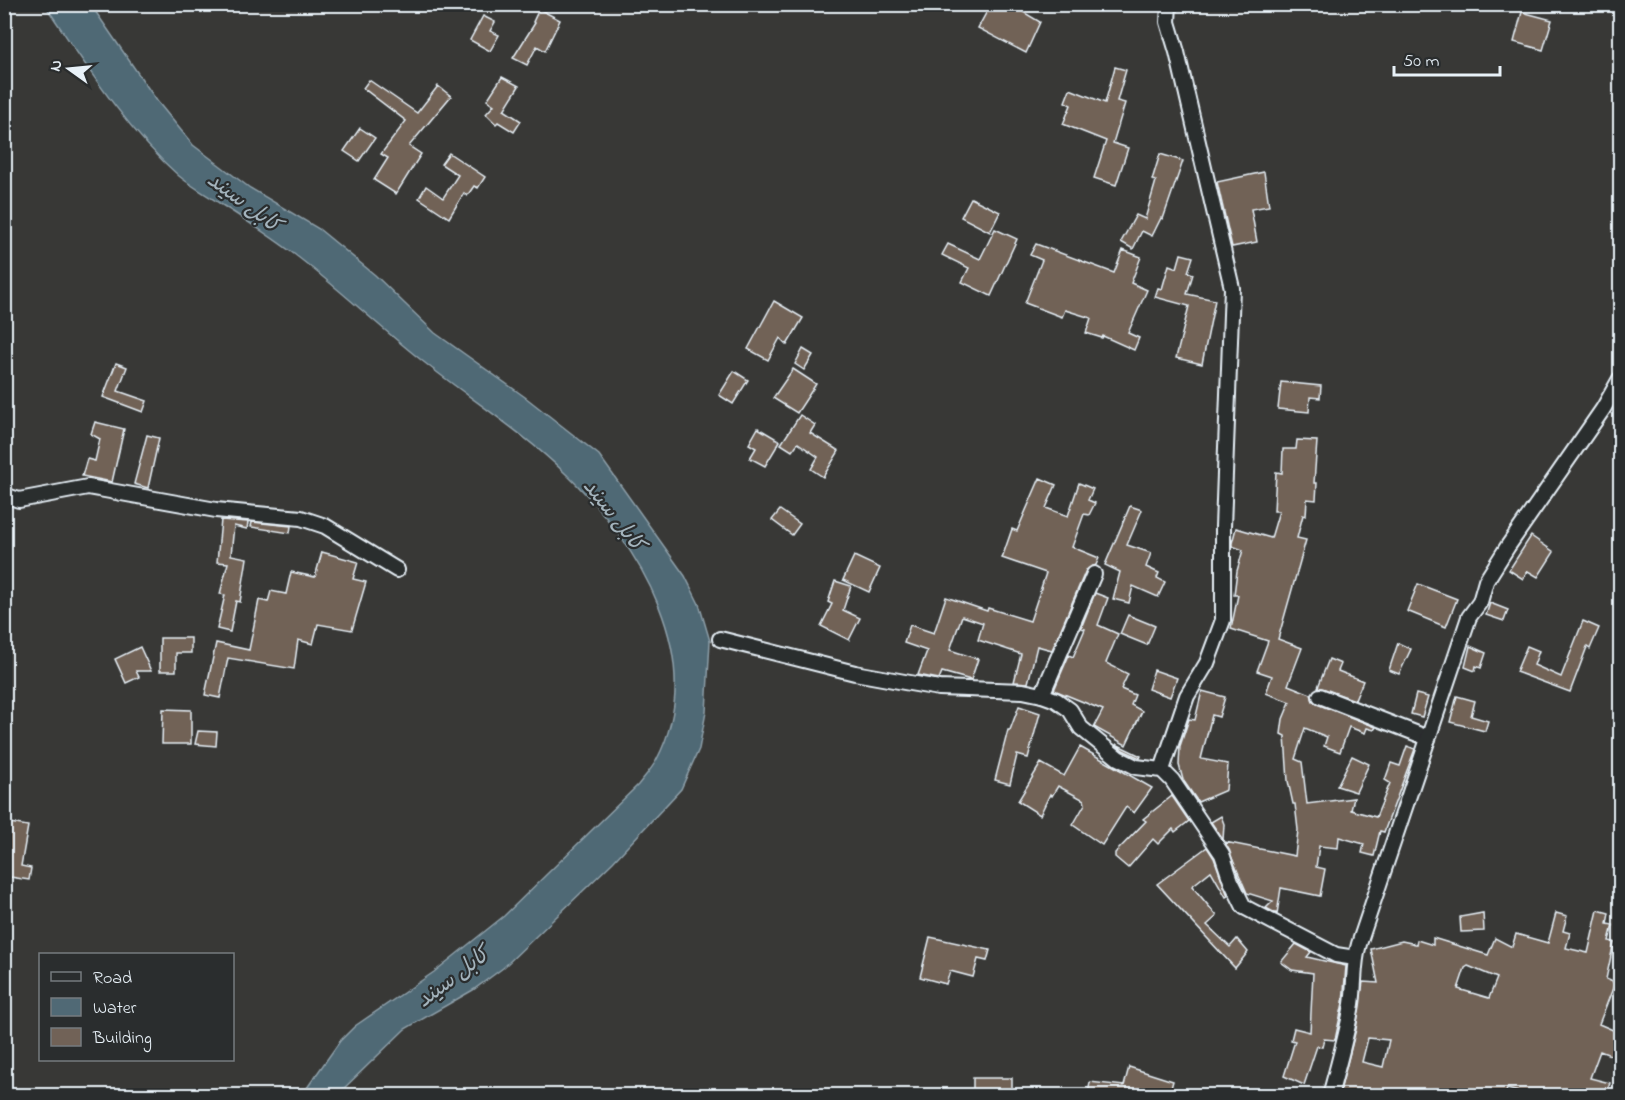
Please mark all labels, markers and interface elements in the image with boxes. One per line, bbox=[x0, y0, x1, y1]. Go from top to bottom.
north arrow bbox=[39, 39, 99, 99]
scale bar bbox=[1394, 39, 1500, 77]
text: 50 m bbox=[1403, 49, 1440, 75]
text: N bbox=[43, 57, 69, 74]
water label: کابل سيند bbox=[200, 165, 289, 244]
water label: کابل سيند bbox=[574, 473, 654, 562]
water label: کابل سيند bbox=[410, 938, 500, 1017]
legend bbox=[39, 953, 234, 1061]
text: Road bbox=[93, 966, 132, 992]
text: Water bbox=[93, 996, 137, 1022]
text: Building bbox=[92, 1026, 152, 1053]

